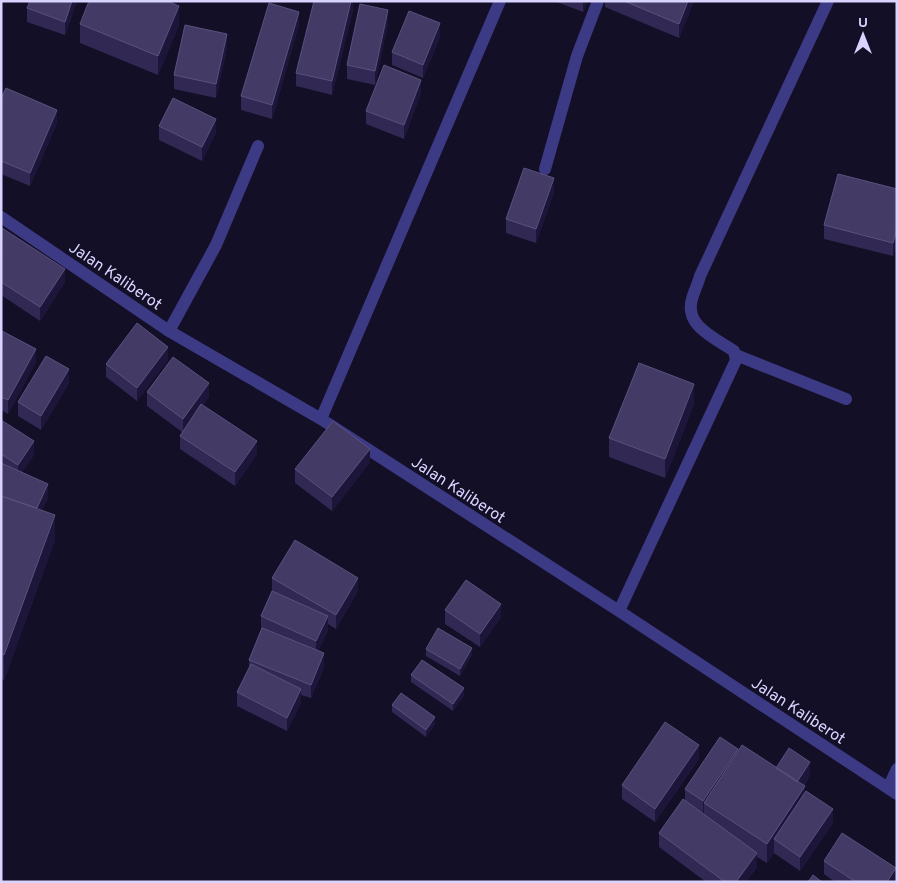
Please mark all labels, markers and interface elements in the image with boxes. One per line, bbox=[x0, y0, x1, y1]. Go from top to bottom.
north arrow bbox=[838, 10, 888, 60]
text: U bbox=[858, 15, 868, 32]
street label: Jalan Kaliberot bbox=[64, 238, 165, 315]
street label: Jalan Kaliberot bbox=[407, 453, 509, 529]
street label: Jalan Kaliberot bbox=[747, 674, 849, 750]

